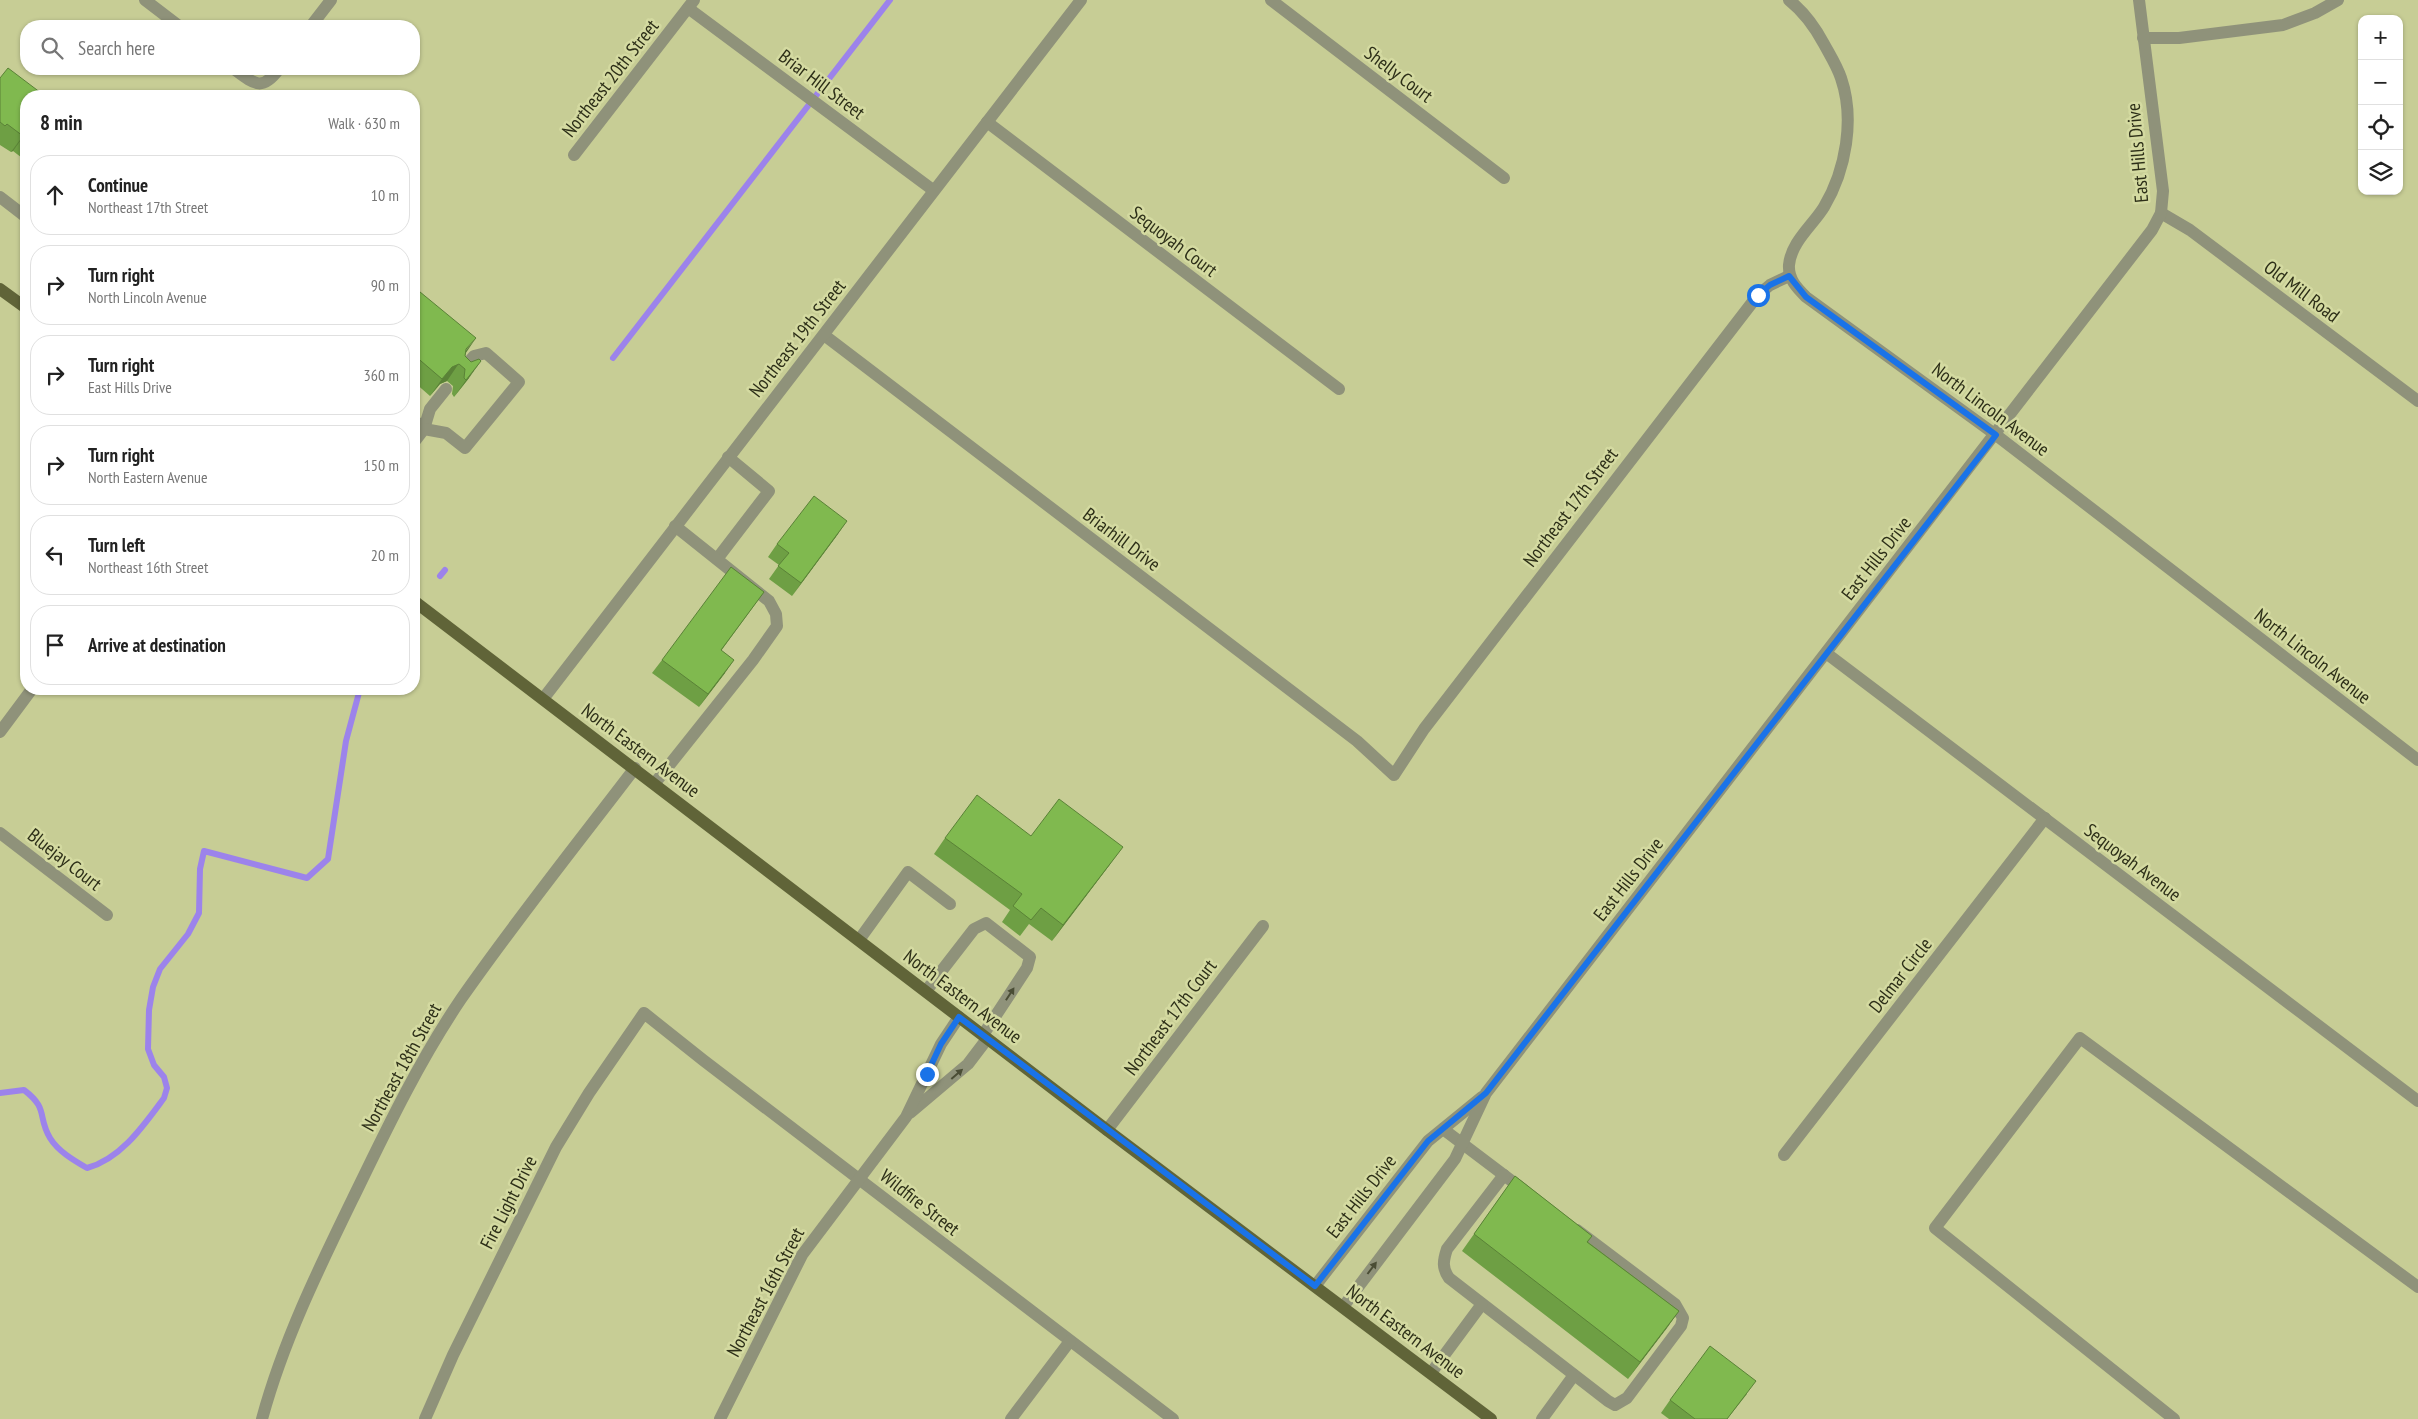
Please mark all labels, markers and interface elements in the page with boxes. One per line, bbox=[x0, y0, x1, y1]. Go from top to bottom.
street label: Northeast 20th Street bbox=[557, 14, 664, 142]
map controls bbox=[2358, 15, 2403, 195]
button: + bbox=[2358, 15, 2403, 60]
search box bbox=[20, 20, 420, 75]
icon: search bbox=[38, 34, 66, 62]
text: Search here bbox=[78, 36, 155, 60]
street label: Shelly Court bbox=[1360, 41, 1439, 108]
street label: Briar Hill Street bbox=[774, 44, 870, 125]
button: − bbox=[2358, 60, 2403, 105]
street label: East Hills Drive bbox=[2121, 102, 2153, 204]
button: locate bbox=[2358, 105, 2403, 150]
text: 8 min bbox=[40, 109, 82, 136]
text: Walk · 630 m bbox=[328, 113, 400, 133]
button: layers bbox=[2358, 150, 2403, 195]
text: Continue bbox=[88, 173, 148, 197]
icon: ahead bbox=[41, 181, 69, 209]
text: 10 m bbox=[371, 185, 399, 205]
text: Northeast 17th Street bbox=[88, 197, 208, 217]
street label: Sequoyah Court bbox=[1126, 200, 1223, 282]
street label: Old Mill Road bbox=[2259, 255, 2345, 327]
text: Turn right bbox=[88, 263, 154, 287]
icon: right bbox=[41, 271, 69, 299]
street label: Northeast 19th Street bbox=[744, 274, 851, 402]
text: 90 m bbox=[371, 275, 399, 295]
route start bbox=[1747, 284, 1770, 307]
text: North Lincoln Avenue bbox=[88, 287, 207, 307]
text: Turn right bbox=[88, 353, 154, 377]
street label: North Lincoln Avenue bbox=[1927, 357, 2055, 461]
icon: right bbox=[41, 361, 69, 389]
text: 360 m bbox=[364, 365, 399, 385]
text: East Hills Drive bbox=[88, 377, 172, 397]
street label: Northeast 17th Street bbox=[1517, 442, 1623, 571]
text: Turn right bbox=[88, 443, 154, 467]
icon: right bbox=[41, 451, 69, 479]
text: 150 m bbox=[364, 455, 399, 475]
text: North Eastern Avenue bbox=[88, 467, 208, 487]
street label: Briarhill Drive bbox=[1078, 502, 1166, 576]
street label: East Hills Drive bbox=[1836, 511, 1916, 605]
text: Turn left bbox=[88, 533, 145, 557]
icon: left bbox=[41, 541, 69, 569]
text: 20 m bbox=[371, 545, 399, 565]
text: Northeast 16th Street bbox=[88, 557, 208, 577]
street label: North Lincoln Avenue bbox=[2250, 603, 2376, 709]
icon: arrive bbox=[41, 631, 69, 659]
text: Arrive at destination bbox=[88, 633, 226, 657]
street label: North Eastern Avenue bbox=[577, 698, 705, 802]
street label: Sequoyah Avenue bbox=[2080, 818, 2186, 906]
street label: Bluejay Court bbox=[23, 823, 107, 896]
street label: East Hills Drive bbox=[1588, 832, 1668, 926]
street label: Delmar Circle bbox=[1863, 933, 1937, 1017]
street label: North Eastern Avenue bbox=[899, 944, 1027, 1048]
street label: Northeast 17th Court bbox=[1119, 954, 1222, 1080]
one-way arrow bbox=[1005, 988, 1014, 1001]
street label: Northeast 18th Street bbox=[356, 998, 446, 1135]
route end bbox=[916, 1063, 939, 1086]
one-way arrow bbox=[950, 1068, 963, 1079]
street label: East Hills Drive bbox=[1321, 1149, 1401, 1243]
street label: Fire Light Drive bbox=[474, 1151, 542, 1253]
street label: Wildfire Street bbox=[875, 1164, 965, 1241]
street label: Northeast 16th Street bbox=[721, 1223, 809, 1361]
one-way arrow bbox=[1367, 1261, 1377, 1275]
street label: North Eastern Avenue bbox=[1342, 1279, 1470, 1383]

